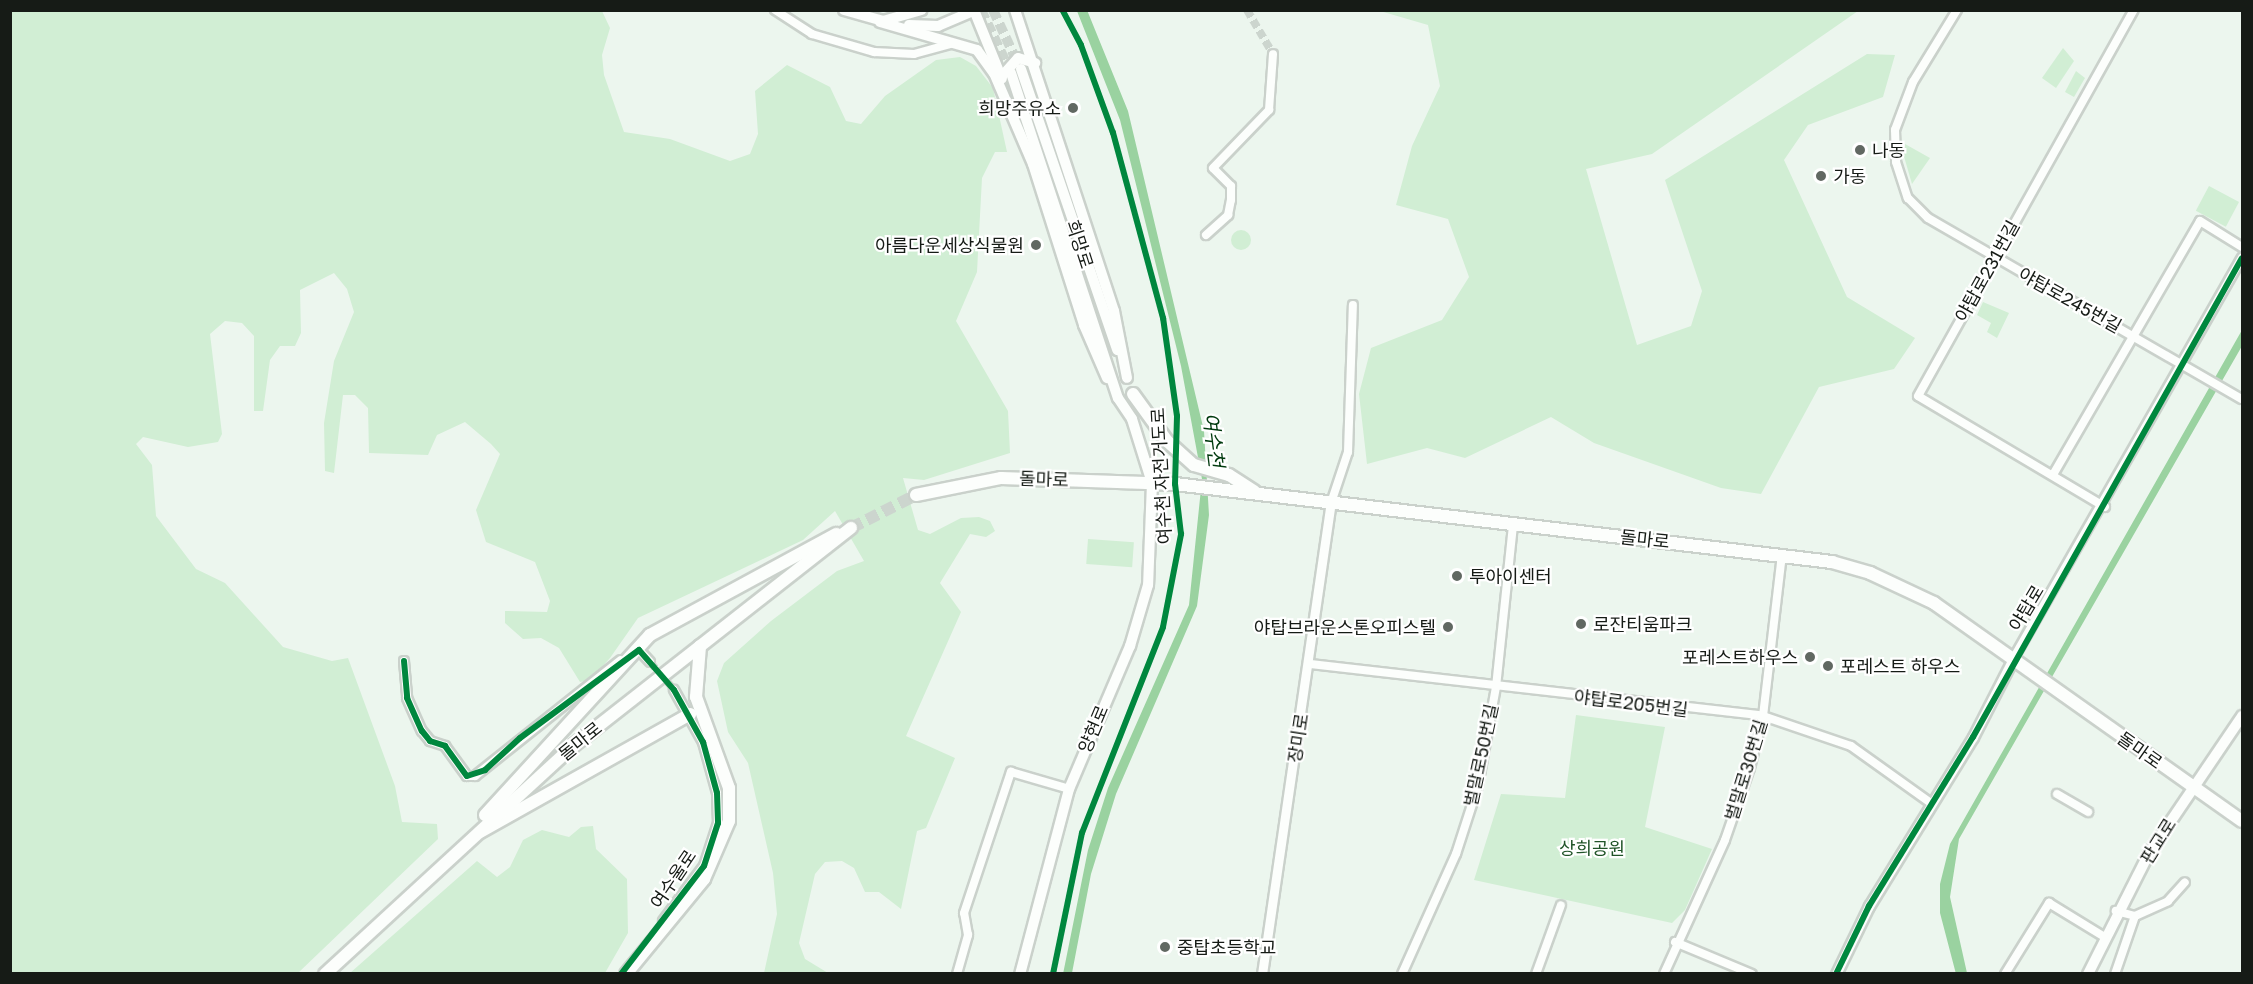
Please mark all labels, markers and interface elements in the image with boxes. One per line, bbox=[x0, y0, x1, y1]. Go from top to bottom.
place label: 희망주유소 bbox=[978, 97, 1061, 119]
marker: 희망주유소 bbox=[1066, 101, 1080, 115]
place label: 나동 bbox=[1872, 139, 1905, 161]
marker: 나동 bbox=[1853, 143, 1867, 157]
place label: 가동 bbox=[1833, 165, 1866, 187]
marker: 가동 bbox=[1814, 169, 1828, 183]
street label: 희망로 bbox=[1062, 217, 1098, 271]
street label: 야탑로231번길 bbox=[1950, 217, 2024, 325]
place label: 아름다운세상식물원 bbox=[875, 234, 1024, 256]
marker: 아름다운세상식물원 bbox=[1029, 238, 1043, 252]
street label: 야탑로245번길 bbox=[2015, 263, 2125, 337]
street label: 여수천 자전거도로 bbox=[1147, 407, 1175, 545]
water label: 여수천 bbox=[1199, 411, 1229, 469]
street label: 돌마로 bbox=[1019, 467, 1069, 491]
street label: 돌마로 bbox=[1619, 526, 1671, 552]
place label: 투아이센터 bbox=[1469, 565, 1552, 587]
marker: 투아이센터 bbox=[1450, 569, 1464, 583]
street label: 야탑로 bbox=[2004, 581, 2048, 635]
place label: 로잔티움파크 bbox=[1593, 613, 1692, 635]
place label: 야탑브라운스톤오피스텔 bbox=[1254, 616, 1436, 638]
marker: 로잔티움파크 bbox=[1574, 617, 1588, 631]
marker: 야탑브라운스톤오피스텔 bbox=[1441, 620, 1455, 634]
place label: 포레스트하우스 bbox=[1682, 646, 1798, 668]
marker: 포레스트하우스 bbox=[1803, 650, 1817, 664]
place label: 포레스트 하우스 bbox=[1840, 655, 1960, 677]
marker: 포레스트 하우스 bbox=[1821, 659, 1835, 673]
street label: 야탑로205번길 bbox=[1573, 685, 1689, 721]
street label: 양현로 bbox=[1073, 702, 1113, 756]
street label: 벌말로50번길 bbox=[1460, 702, 1502, 808]
street label: 장미로 bbox=[1283, 712, 1313, 764]
street label: 돌마로 bbox=[554, 717, 606, 765]
street label: 벌말로30번길 bbox=[1720, 717, 1772, 823]
street label: 돌마로 bbox=[2113, 727, 2167, 773]
street label: 판교로 bbox=[2136, 814, 2180, 868]
park label: 상희공원 bbox=[1559, 837, 1625, 859]
street label: 여수울로 bbox=[646, 846, 700, 912]
place label: 중탑초등학교 bbox=[1177, 936, 1276, 958]
marker: 중탑초등학교 bbox=[1158, 940, 1172, 954]

